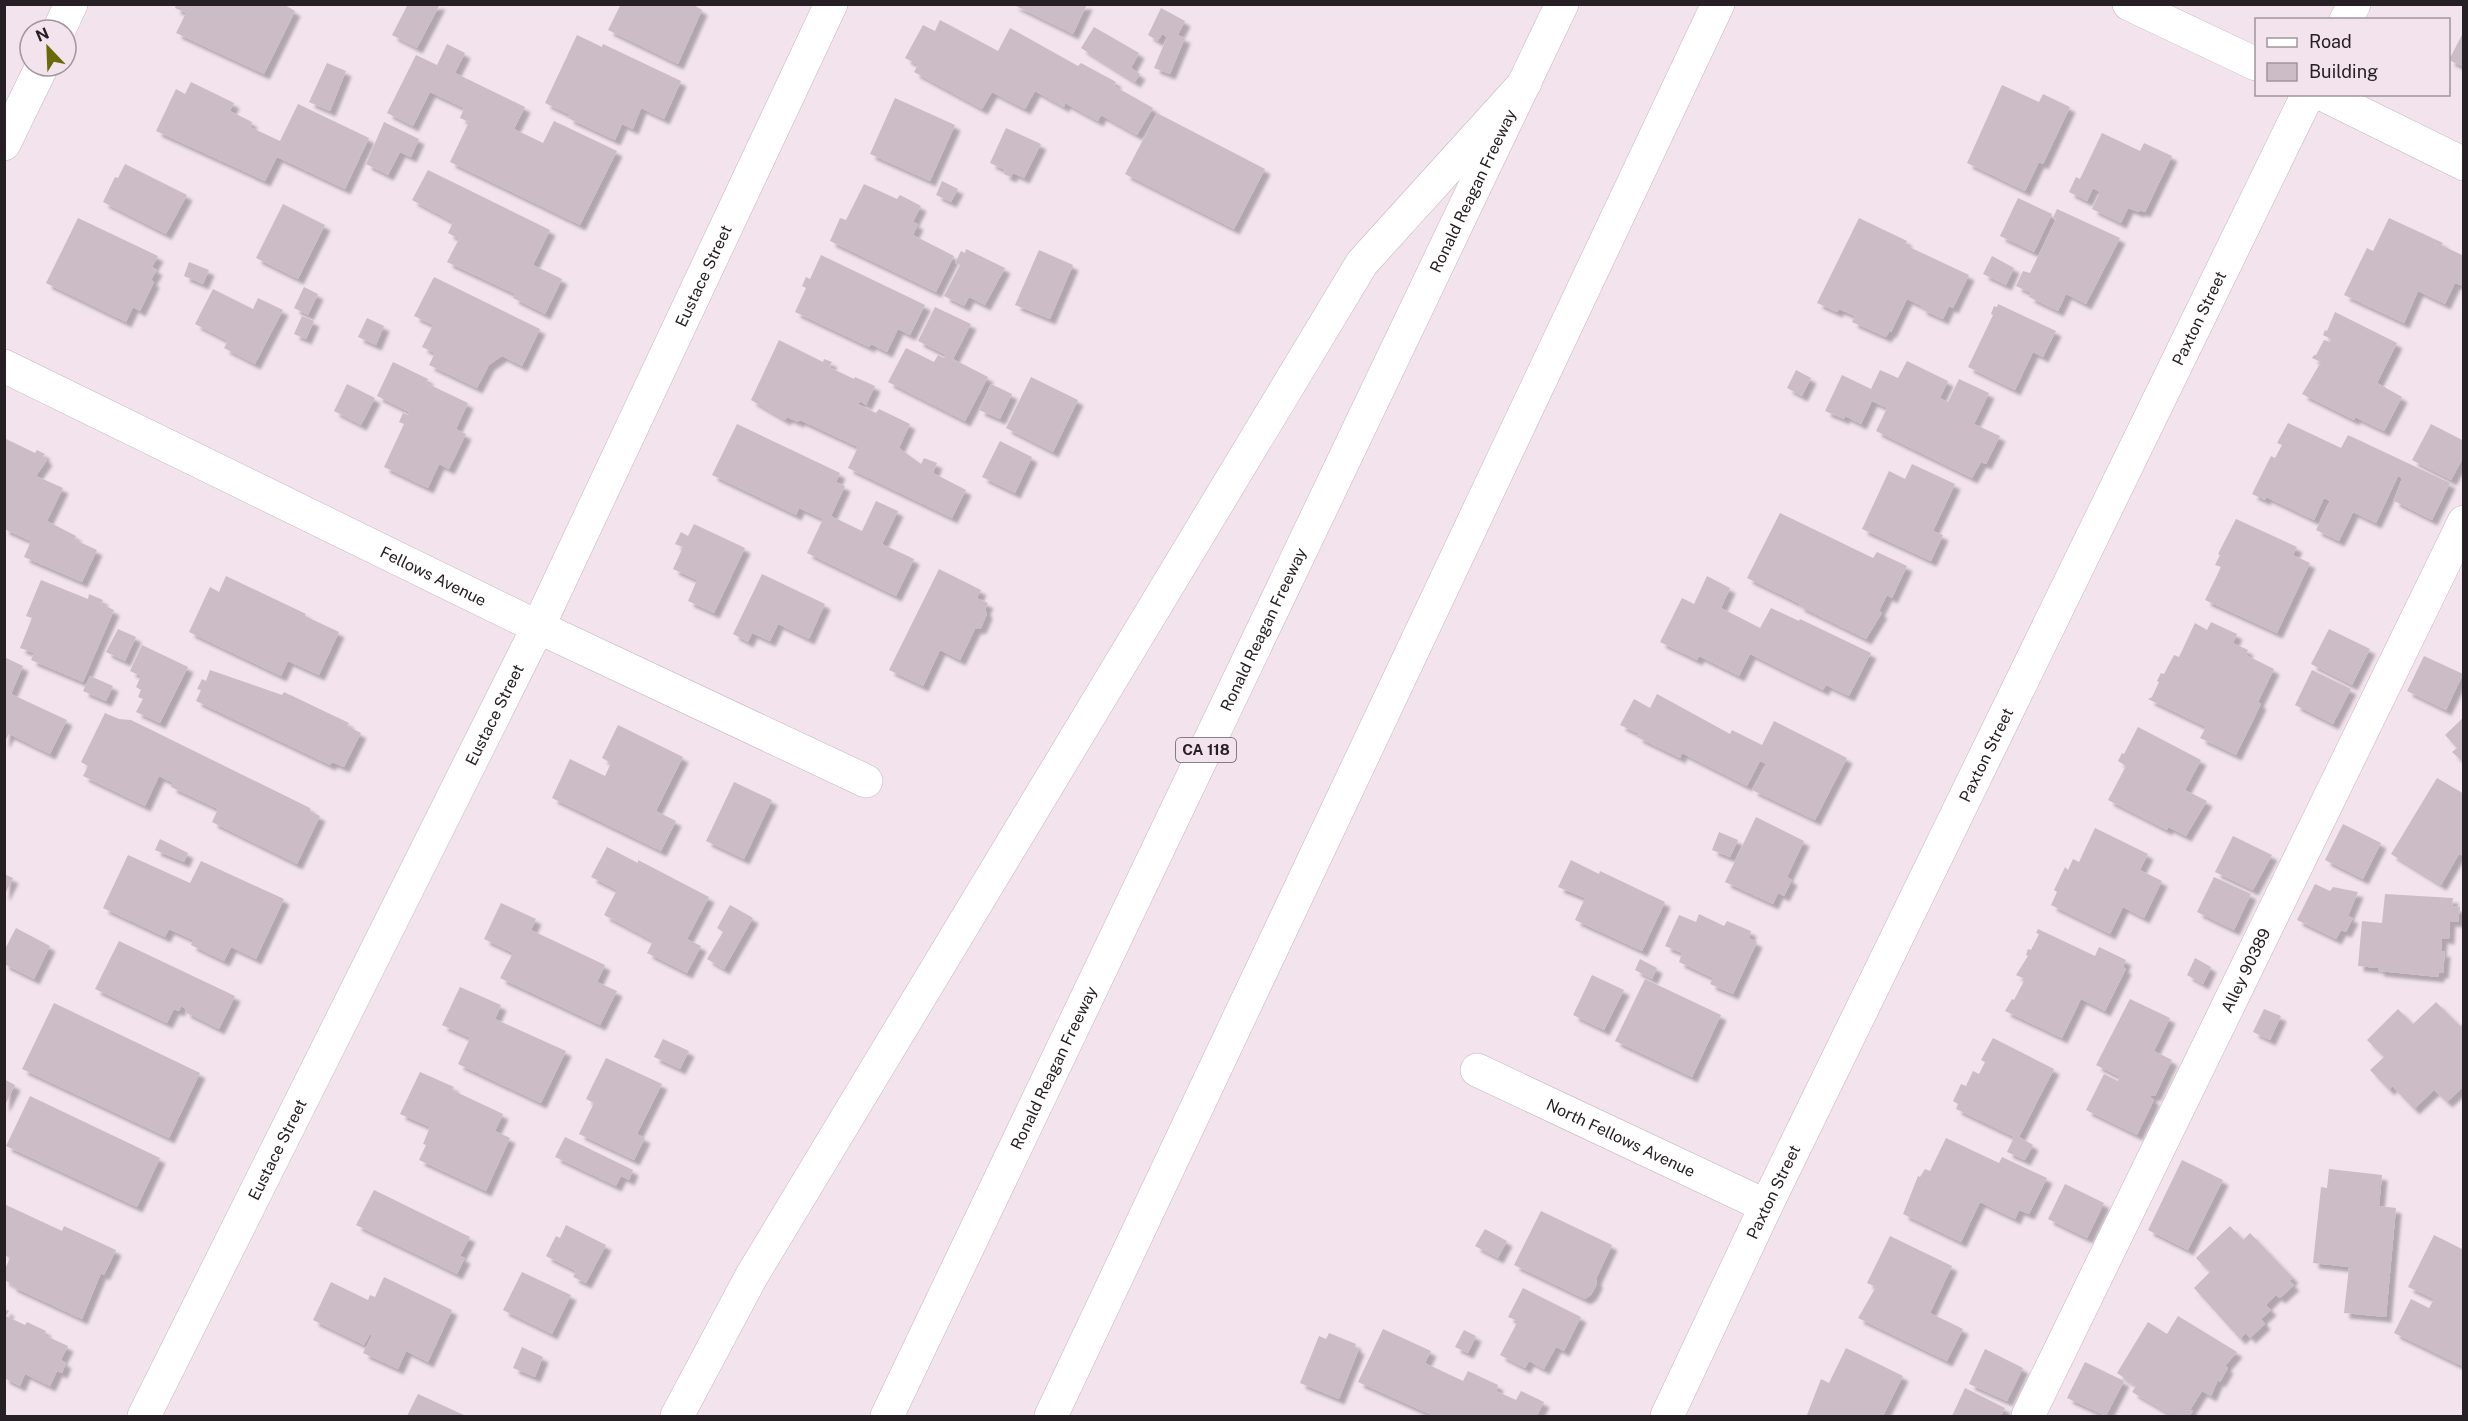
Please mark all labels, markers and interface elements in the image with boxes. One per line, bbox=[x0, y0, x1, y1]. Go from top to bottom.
north arrow bbox=[18, 18, 78, 78]
legend bbox=[2255, 18, 2450, 96]
text: N bbox=[33, 23, 52, 46]
text: Road bbox=[2309, 31, 2352, 52]
text: Building bbox=[2309, 61, 2378, 82]
street label: Ronald Reagan Freeway bbox=[1426, 106, 1520, 276]
street label: Eustace Street bbox=[672, 222, 736, 330]
street label: Paxton Street bbox=[2168, 268, 2230, 368]
street label: Fellows Avenue bbox=[377, 542, 489, 610]
street label: Ronald Reagan Freeway bbox=[1216, 544, 1311, 714]
street label: Eustace Street bbox=[462, 661, 528, 768]
street label: Paxton Street bbox=[1955, 705, 2017, 805]
road number: CA 118 bbox=[1176, 738, 1236, 762]
street label: Alley 90389 bbox=[2217, 925, 2274, 1016]
street label: Ronald Reagan Freeway bbox=[1007, 983, 1101, 1153]
street label: North Fellows Avenue bbox=[1543, 1095, 1698, 1181]
street label: Eustace Street bbox=[244, 1096, 311, 1203]
street label: Paxton Street bbox=[1743, 1142, 1804, 1242]

